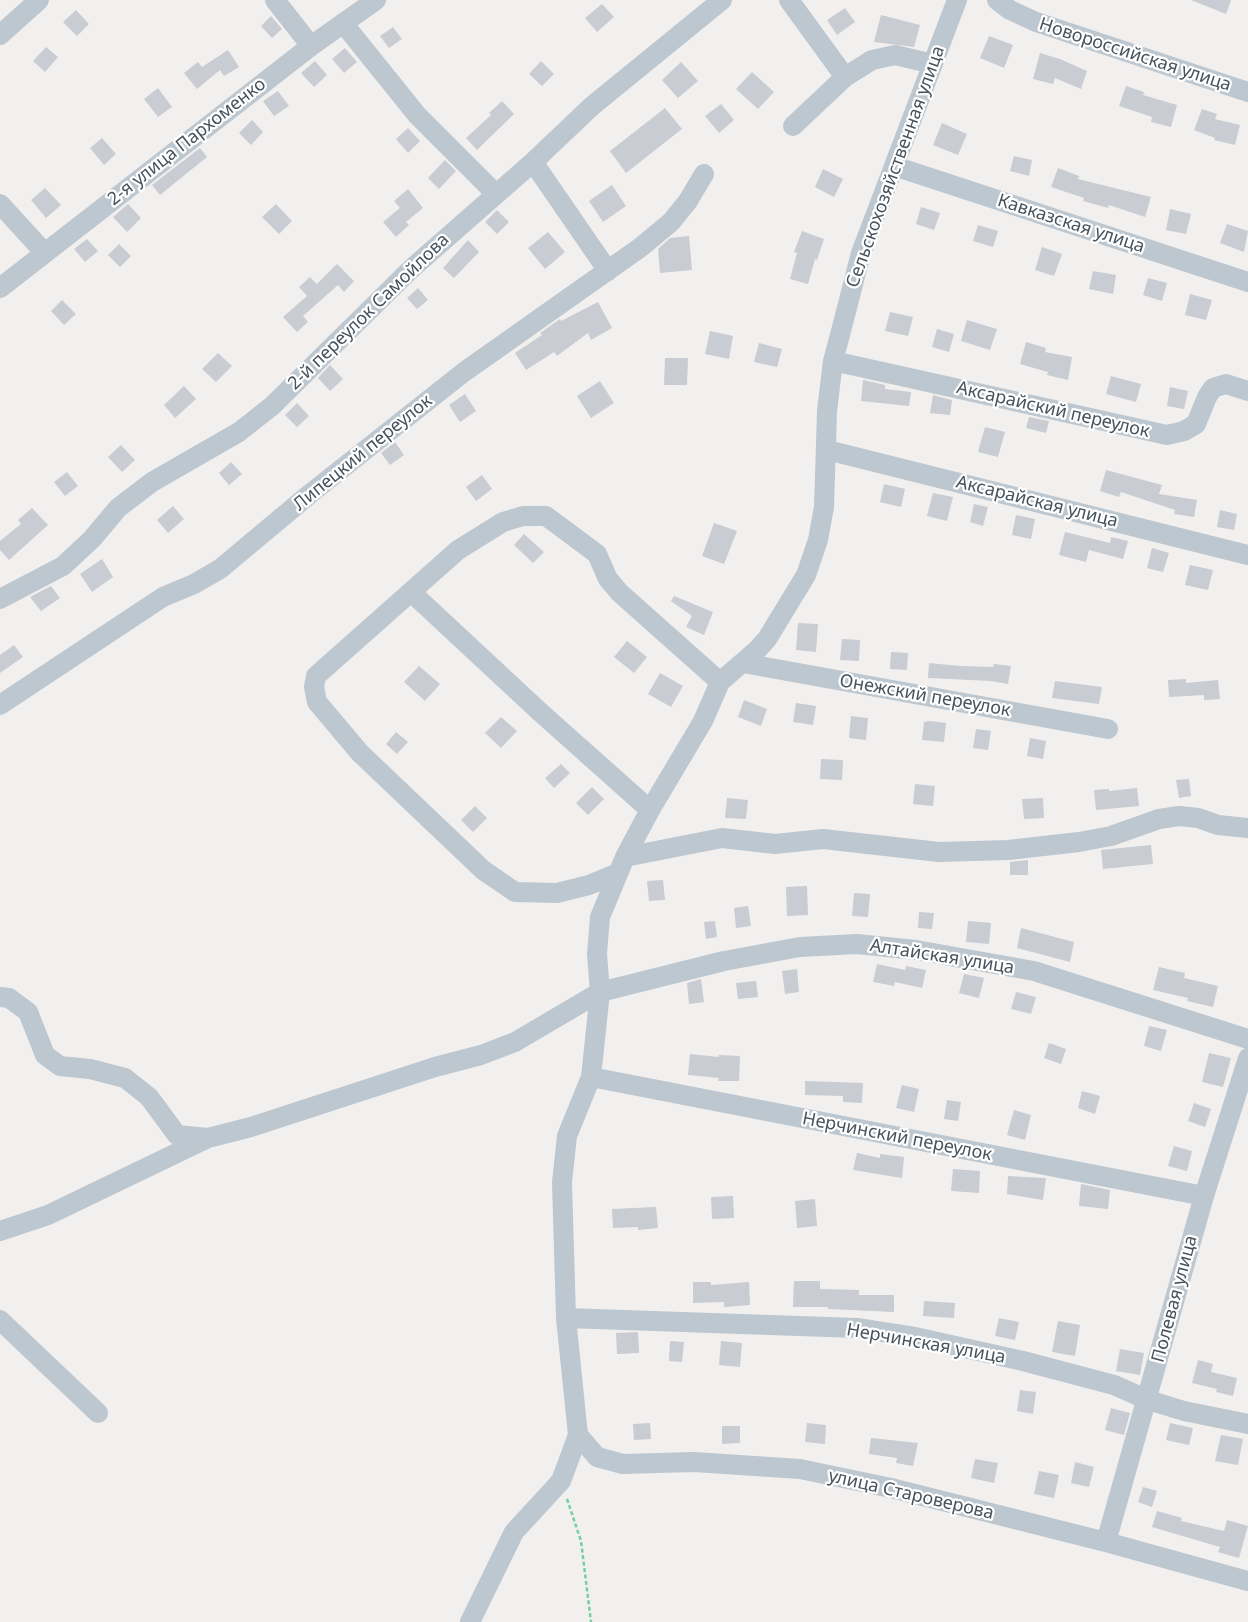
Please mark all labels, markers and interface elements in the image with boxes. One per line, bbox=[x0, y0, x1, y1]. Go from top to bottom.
street label: Новороссийская улица bbox=[1036, 14, 1234, 96]
street label: Сельскохозяйственная улица bbox=[842, 43, 950, 291]
street label: 2-я улица Пархоменко bbox=[104, 74, 270, 210]
street label: Кавказская улица bbox=[995, 190, 1147, 258]
street label: 2-й переулок Самойлова bbox=[284, 229, 454, 395]
street label: Аксарайский переулок bbox=[954, 377, 1152, 443]
street label: Липецкий переулок bbox=[289, 390, 437, 516]
street label: Аксарайская улица bbox=[954, 471, 1120, 533]
street label: Онежский переулок bbox=[838, 670, 1012, 722]
street label: Алтайская улица bbox=[868, 935, 1016, 979]
street label: Нерчинский переулок bbox=[800, 1108, 994, 1166]
street label: Полевая улица bbox=[1148, 1233, 1202, 1365]
street label: Нерчинская улица bbox=[845, 1319, 1007, 1369]
street label: улица Староверова bbox=[826, 1465, 996, 1525]

